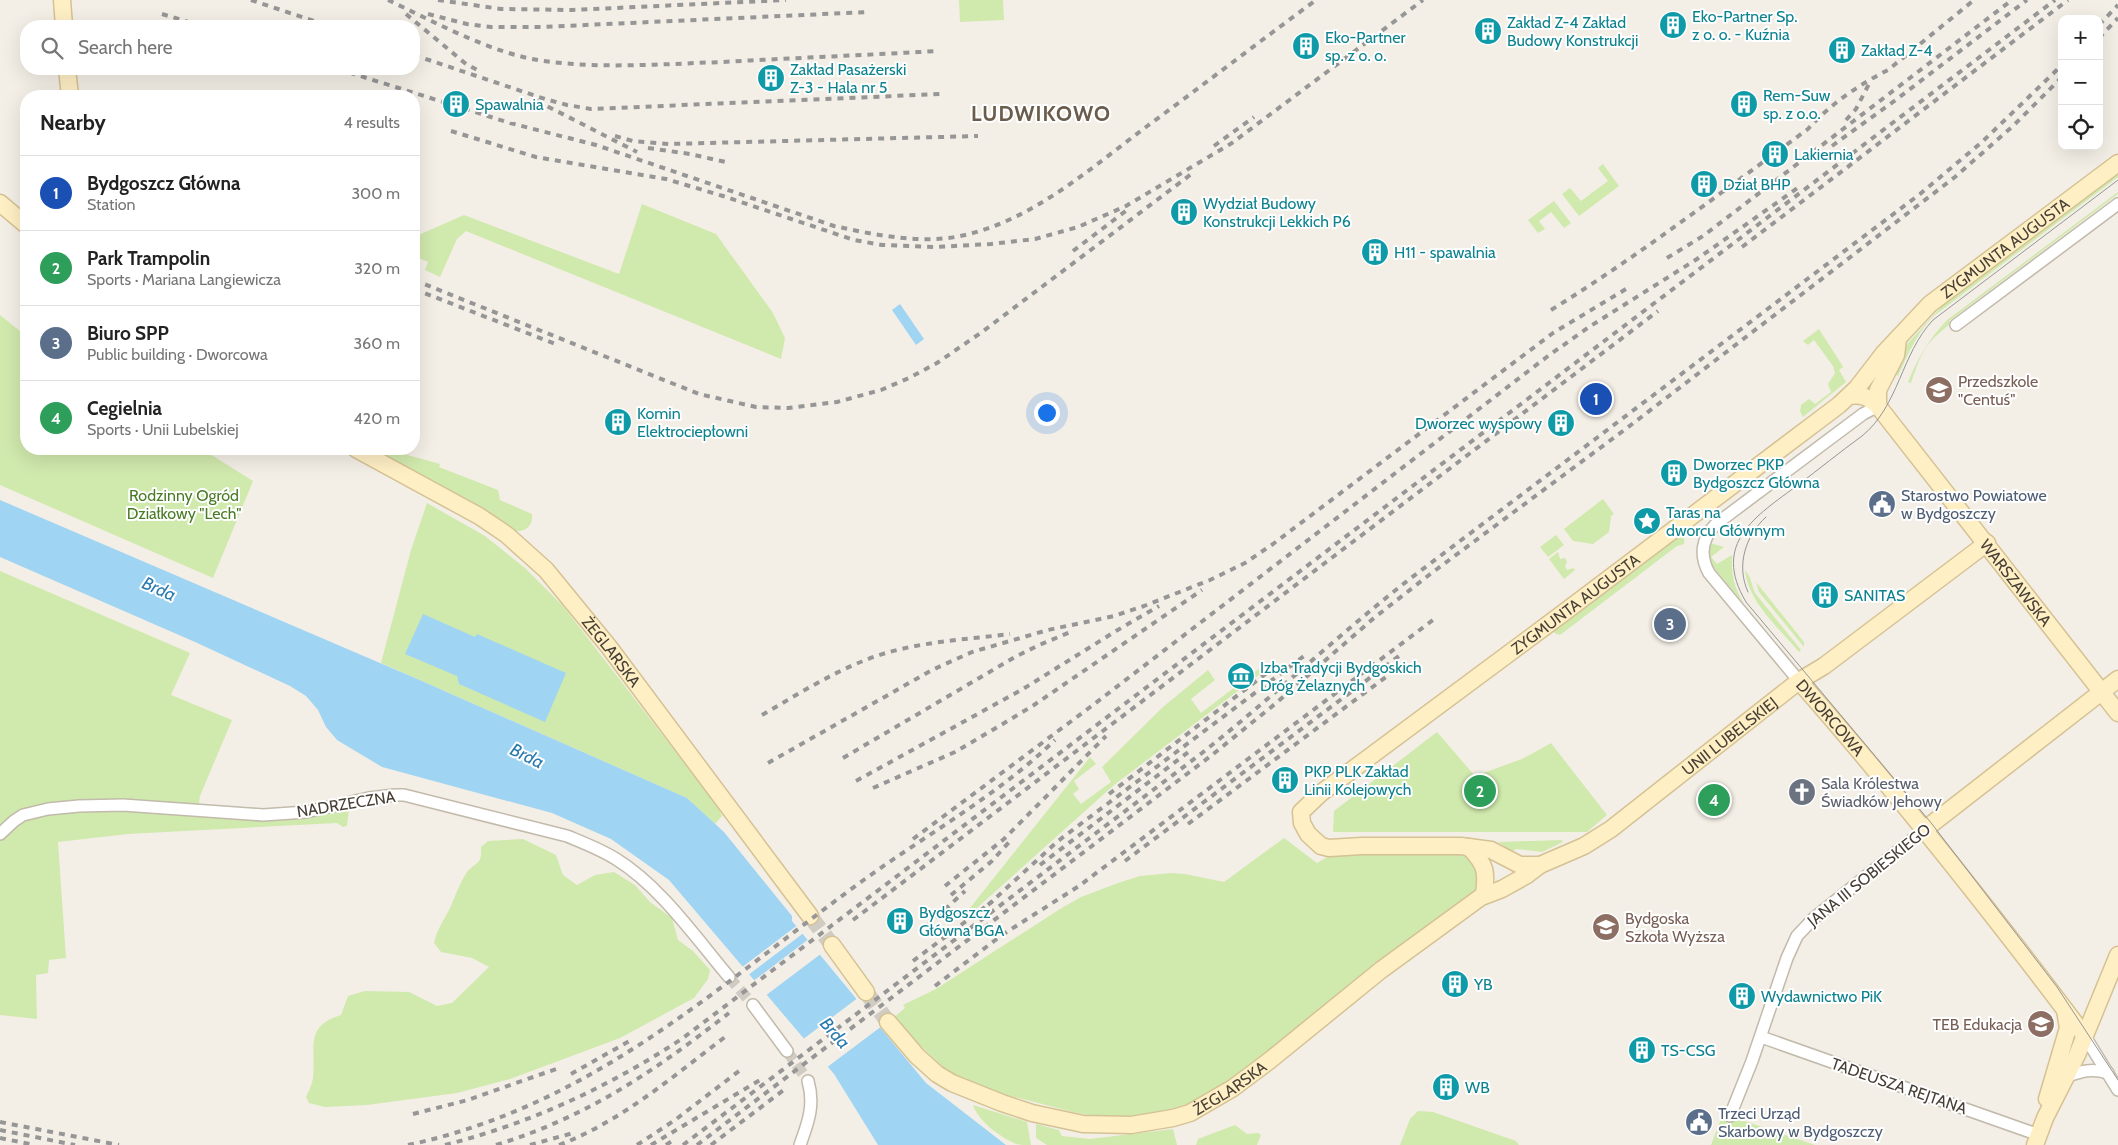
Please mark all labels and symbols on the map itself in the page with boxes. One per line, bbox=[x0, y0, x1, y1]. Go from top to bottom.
place label: Eko-Partner Sp. z o. o. - Kuźnia bbox=[1692, 7, 1798, 44]
building icon: Eko-Partner Sp. z o. o. - Kuźnia bbox=[1658, 10, 1688, 40]
place label: Zakład Z-4 Zakład Budowy Konstrukcji bbox=[1507, 13, 1638, 50]
building icon: Zakład Z-4 Zakład Budowy Konstrukcji bbox=[1473, 16, 1503, 46]
place label: Eko-Partner sp. z o. o. bbox=[1325, 28, 1406, 65]
building icon: Eko-Partner sp. z o. o. bbox=[1291, 31, 1321, 61]
building icon: Zakład Z-4 bbox=[1827, 35, 1857, 65]
place label: Zakład Z-4 bbox=[1861, 41, 1933, 60]
place label: Zakład Pasażerski Z-3 - Hala nr 5 bbox=[790, 60, 906, 97]
building icon: Zakład Pasażerski Z-3 - Hala nr 5 bbox=[756, 63, 786, 93]
place label: Rem-Suw sp. z o.o. bbox=[1763, 86, 1831, 123]
building icon: Spawalnia bbox=[441, 89, 471, 119]
building icon: Rem-Suw sp. z o.o. bbox=[1729, 89, 1759, 119]
place label: Spawalnia bbox=[475, 95, 544, 114]
district label: LUDWIKOWO bbox=[971, 101, 1111, 126]
building icon: Lakiernia bbox=[1760, 139, 1790, 169]
place label: Lakiernia bbox=[1794, 145, 1854, 164]
building icon: Dział BHP bbox=[1689, 169, 1719, 199]
place label: Dział BHP bbox=[1723, 175, 1791, 194]
place label: Wydział Budowy Konstrukcji Lekkich P6 bbox=[1203, 194, 1351, 231]
street label: ZYGMUNTA AUGUSTA bbox=[1937, 194, 2073, 302]
building icon: Wydział Budowy Konstrukcji Lekkich P6 bbox=[1169, 197, 1199, 227]
building icon: H11 - spawalnia bbox=[1360, 237, 1390, 267]
place label: H11 - spawalnia bbox=[1394, 243, 1496, 262]
place label: Przedszkole "Centuś" bbox=[1958, 372, 2038, 409]
school or university icon: Przedszkole "Centuś" bbox=[1924, 375, 1954, 405]
pin: 1 bbox=[1580, 380, 1612, 418]
your location bbox=[1034, 400, 1060, 426]
place label: Komin Elektrociepłowni bbox=[637, 404, 748, 441]
building icon: Komin Elektrociepłowni bbox=[603, 407, 633, 437]
building icon: Dworzec wyspowy bbox=[1546, 408, 1576, 438]
place label: Dworzec wyspowy bbox=[1415, 414, 1542, 433]
place label: Dworzec PKP Bydgoszcz Główna bbox=[1693, 455, 1820, 492]
building icon: Dworzec PKP Bydgoszcz Główna bbox=[1659, 458, 1689, 488]
park label: Rodzinny Ogród Działkowy "Lech" bbox=[127, 486, 241, 523]
place label: Starostwo Powiatowe w Bydgoszczy bbox=[1901, 486, 2047, 523]
public building icon: Starostwo Powiatowe w Bydgoszczy bbox=[1867, 489, 1897, 519]
place label: Taras na dworcu Głównym bbox=[1666, 503, 1785, 540]
place icon: Taras na dworcu Głównym bbox=[1632, 506, 1662, 536]
street label: WARSZAWSKA bbox=[1976, 535, 2056, 630]
street label: ZYGMUNTA AUGUSTA bbox=[1507, 549, 1643, 658]
water label: Brda bbox=[139, 572, 179, 606]
building icon: SANITAS bbox=[1810, 580, 1840, 610]
place label: SANITAS bbox=[1844, 586, 1905, 605]
pin: 3 bbox=[1654, 605, 1686, 643]
street label: ŻEGLARSKA bbox=[578, 612, 645, 691]
place label: Izba Tradycji Bydgoskich Dróg Żelaznych bbox=[1260, 658, 1422, 695]
museum icon: Izba Tradycji Bydgoskich Dróg Żelaznych bbox=[1226, 661, 1256, 691]
street label: DWORCOWA bbox=[1792, 675, 1869, 760]
street label: UNII LUBELSKIEJ bbox=[1678, 692, 1781, 779]
water label: Brda bbox=[507, 739, 547, 773]
place label: PKP PLK Zakład Linii Kolejowych bbox=[1304, 762, 1412, 799]
building icon: PKP PLK Zakład Linii Kolejowych bbox=[1270, 765, 1300, 795]
pin: 2 bbox=[1464, 772, 1496, 810]
place label: Sala Królestwa Świadków Jehowy bbox=[1821, 774, 1942, 811]
church icon: Sala Królestwa Świadków Jehowy bbox=[1787, 777, 1817, 807]
pin: 4 bbox=[1698, 781, 1730, 819]
street label: NADRZECZNA bbox=[295, 787, 397, 821]
street label: JANA III SOBIESKIEGO bbox=[1803, 820, 1934, 931]
place label: Bydgoszcz Główna BGA bbox=[919, 903, 1004, 940]
building icon: Bydgoszcz Główna BGA bbox=[885, 906, 915, 936]
place label: Bydgoska Szkoła Wyższa bbox=[1625, 909, 1725, 946]
school or university icon: Bydgoska Szkoła Wyższa bbox=[1591, 912, 1621, 942]
building icon: YB bbox=[1440, 969, 1470, 999]
place label: YB bbox=[1473, 975, 1493, 994]
building icon: Wydawnictwo PiK bbox=[1727, 981, 1757, 1011]
place label: Wydawnictwo PiK bbox=[1761, 987, 1882, 1006]
school or university icon: TEB Edukacja bbox=[2026, 1009, 2056, 1039]
water label: Brda bbox=[815, 1013, 855, 1053]
place label: TEB Edukacja bbox=[1932, 1015, 2022, 1034]
building icon: TS-CSG bbox=[1627, 1035, 1657, 1065]
place label: TS-CSG bbox=[1661, 1041, 1716, 1060]
street label: TADEUSZA REJTANA bbox=[1829, 1054, 1970, 1118]
street label: ŻEGLARSKA bbox=[1189, 1057, 1270, 1119]
building icon: WB bbox=[1431, 1072, 1461, 1102]
place label: WB bbox=[1465, 1078, 1490, 1097]
place label: Trzeci Urząd Skarbowy w Bydgoszczy bbox=[1718, 1104, 1883, 1141]
public building icon: Trzeci Urząd Skarbowy w Bydgoszczy bbox=[1684, 1107, 1714, 1137]

